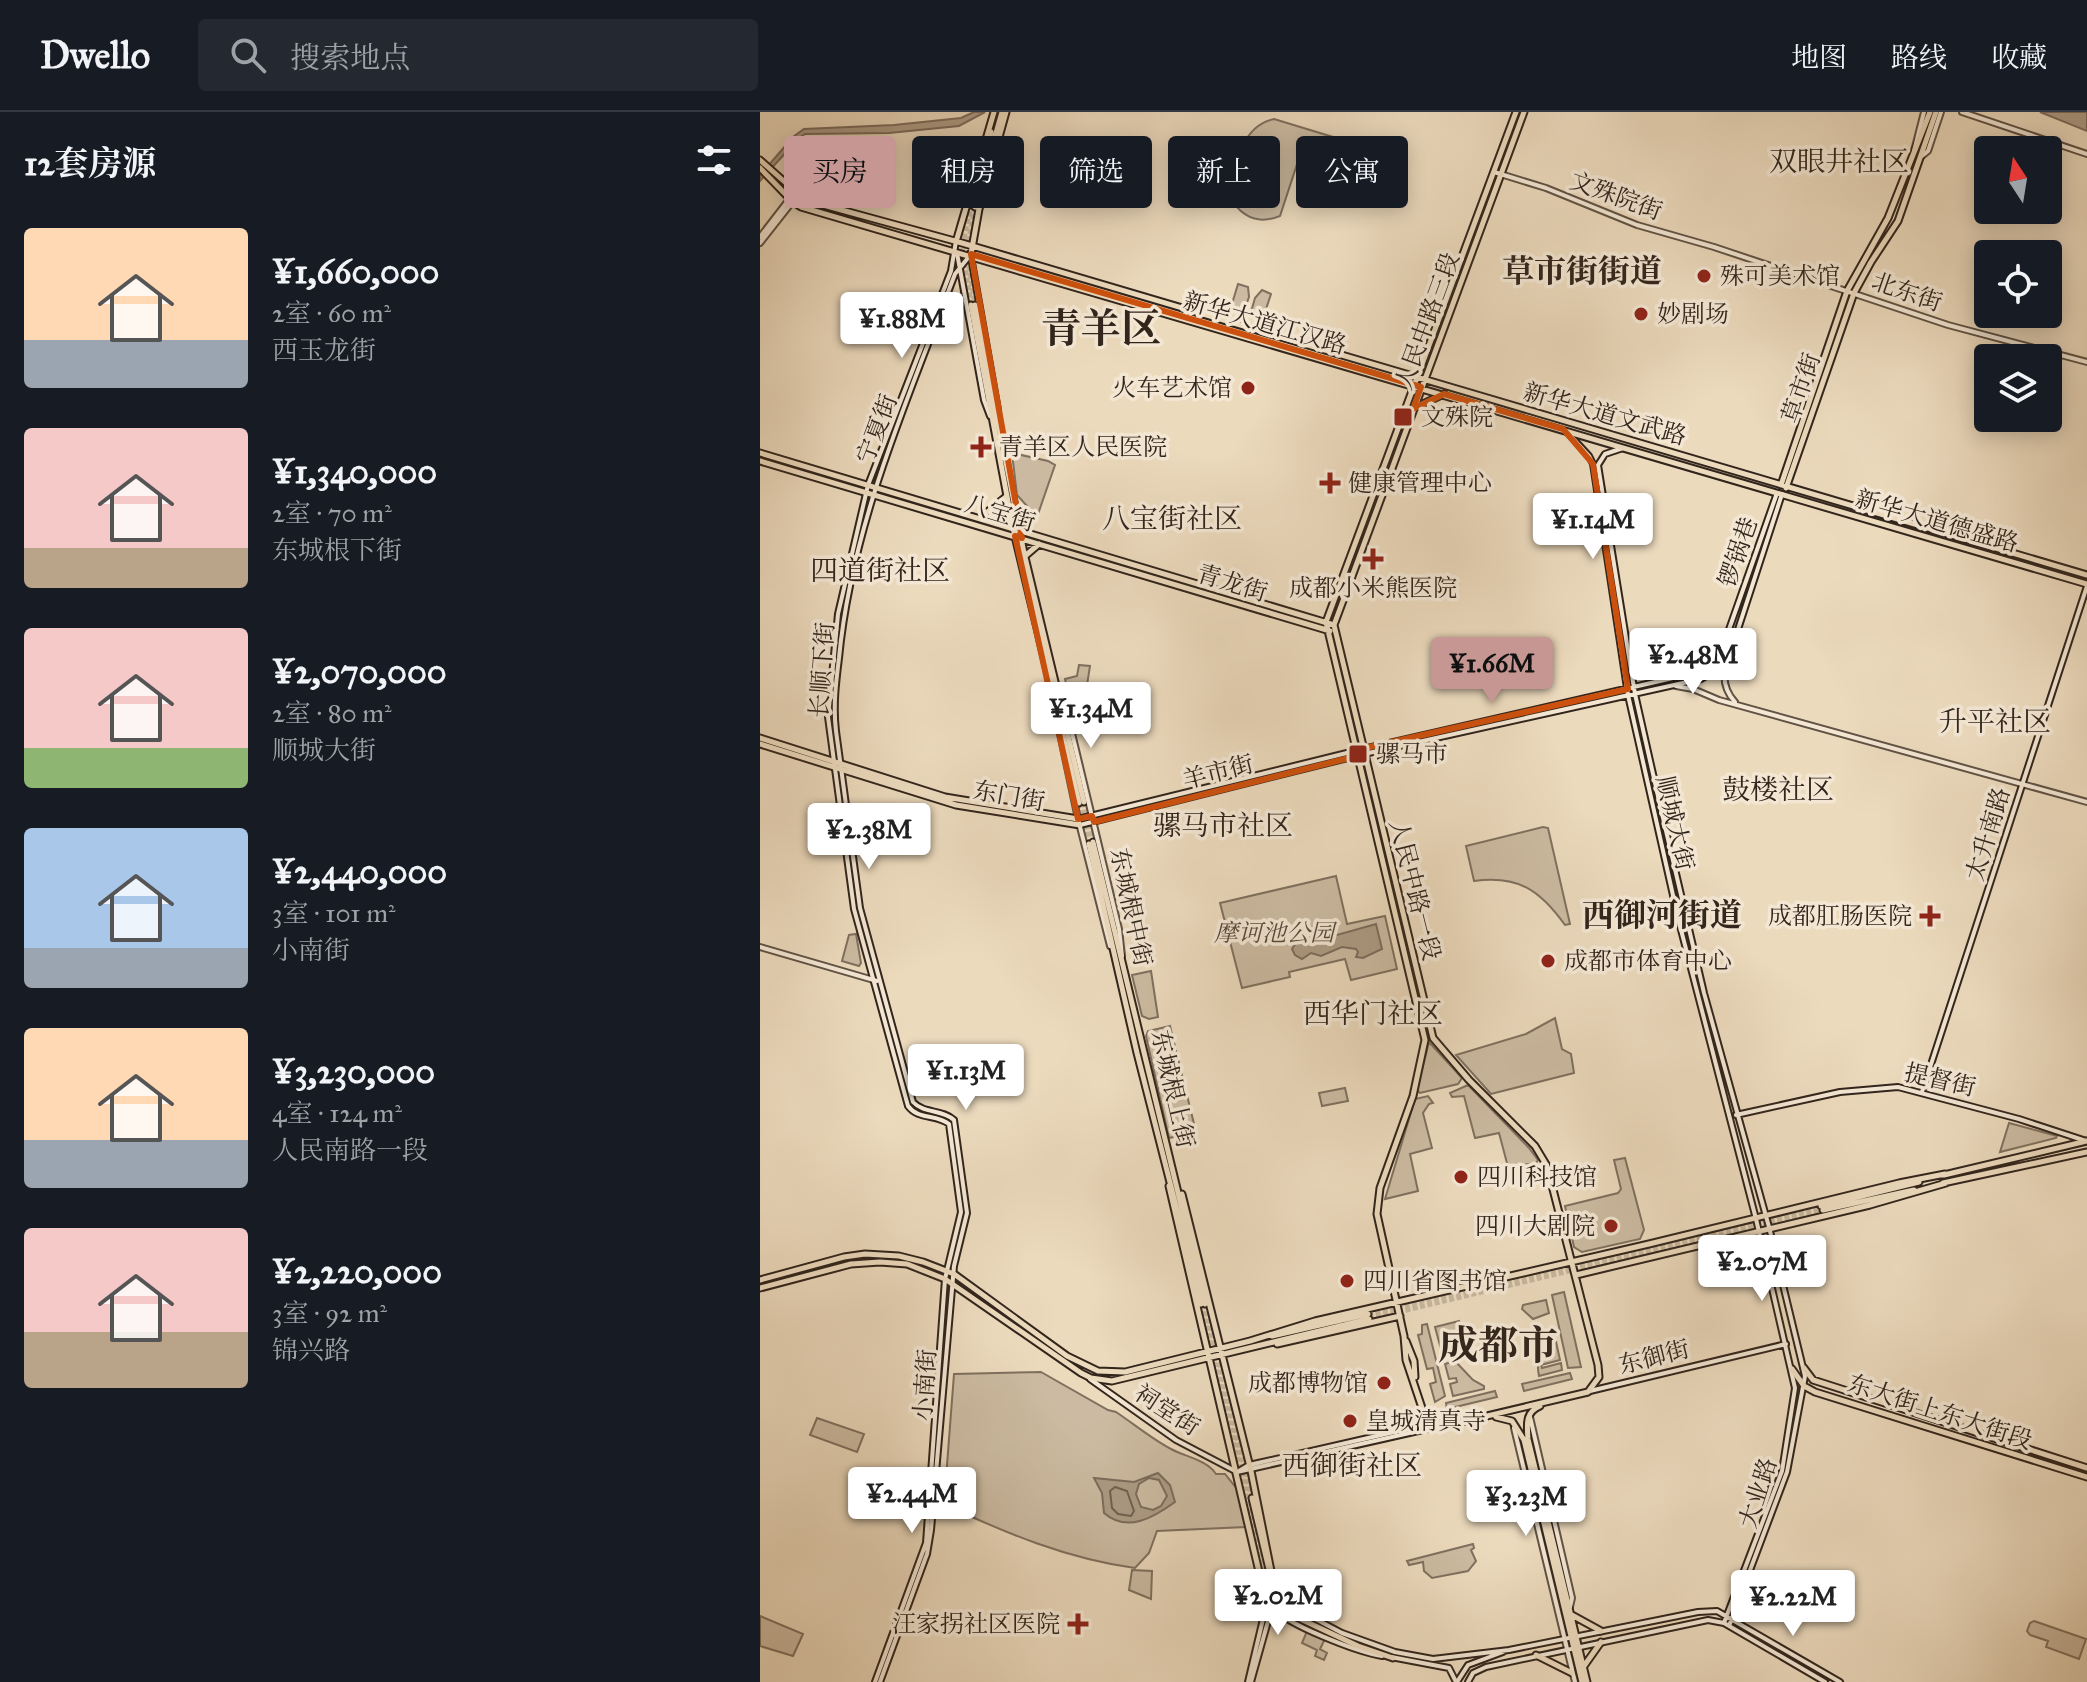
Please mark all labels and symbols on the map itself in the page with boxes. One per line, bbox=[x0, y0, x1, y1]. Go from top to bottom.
north arrow bbox=[1974, 136, 2062, 224]
district label: 双眼井社区 bbox=[1769, 144, 1909, 179]
street label: 文殊院街 bbox=[1566, 165, 1666, 227]
street label: 人民中路三段 bbox=[1388, 248, 1466, 394]
district label: 草市街街道 bbox=[1502, 252, 1662, 291]
place label: 殊可美术馆 bbox=[1720, 261, 1840, 291]
street label: 北东街 bbox=[1868, 266, 1946, 318]
marker: 殊可美术馆 bbox=[1695, 267, 1713, 285]
street label: 新华大道江汉路 bbox=[1180, 285, 1350, 361]
pin: ¥1.88M bbox=[837, 292, 967, 360]
place label: 妙剧场 bbox=[1657, 299, 1729, 329]
district label: 青羊区 bbox=[1041, 304, 1161, 353]
marker: 妙剧场 bbox=[1632, 305, 1650, 323]
street label: 草市街 bbox=[1775, 349, 1827, 427]
place label: 火车艺术馆 bbox=[1112, 373, 1232, 403]
street label: 新华大道文武路 bbox=[1520, 376, 1690, 452]
marker: 火车艺术馆 bbox=[1239, 379, 1257, 397]
street label: 宁夏街 bbox=[850, 390, 904, 468]
place label: 文殊院 bbox=[1421, 402, 1493, 432]
marker: 文殊院 bbox=[1392, 406, 1414, 428]
place label: 青羊区人民医院 bbox=[999, 432, 1167, 462]
marker: 青羊区人民医院 bbox=[970, 436, 992, 458]
place label: 健康管理中心 bbox=[1348, 468, 1492, 498]
marker: 健康管理中心 bbox=[1319, 472, 1341, 494]
street label: 新华大道德盛路 bbox=[1852, 483, 2022, 559]
street label: 八宝街 bbox=[961, 488, 1039, 538]
pin: ¥1.14M bbox=[1528, 493, 1658, 561]
district label: 八宝街社区 bbox=[1102, 501, 1242, 536]
street label: 锣锅巷 bbox=[1712, 513, 1764, 591]
marker: 成都小米熊医院 bbox=[1362, 548, 1384, 570]
district label: 四道街社区 bbox=[810, 553, 950, 588]
street label: 青龙街 bbox=[1193, 558, 1271, 608]
place label: 成都小米熊医院 bbox=[1289, 573, 1457, 603]
street label: 长顺下街 bbox=[804, 621, 840, 719]
pin: ¥2.48M bbox=[1628, 628, 1758, 696]
pin: ¥1.66M bbox=[1427, 637, 1557, 705]
pin: ¥1.34M bbox=[1026, 682, 1156, 750]
district label: 升平社区 bbox=[1939, 704, 2051, 739]
place label: 骡马市 bbox=[1376, 739, 1448, 769]
marker: 骡马市 bbox=[1347, 743, 1369, 765]
street label: 羊市街 bbox=[1179, 749, 1257, 795]
district label: 鼓楼社区 bbox=[1722, 772, 1834, 807]
street label: 顺城大街 bbox=[1650, 773, 1700, 873]
street label: 东门街 bbox=[971, 775, 1047, 817]
street label: 太升南路 bbox=[1960, 784, 2016, 884]
pin: ¥2.38M bbox=[804, 803, 934, 871]
district label: 骡马市社区 bbox=[1153, 808, 1293, 843]
street label: 人民中路一段 bbox=[1383, 817, 1447, 963]
street label: 东城根中街 bbox=[1104, 845, 1158, 969]
district label: 西御河街道 bbox=[1582, 896, 1742, 935]
place label: 成都肛肠医院 bbox=[1768, 901, 1912, 931]
marker: 成都肛肠医院 bbox=[1919, 905, 1941, 927]
park label: 摩诃池公园 bbox=[1214, 918, 1338, 948]
place label: 成都市体育中心 bbox=[1564, 946, 1732, 976]
marker: 成都市体育中心 bbox=[1539, 952, 1557, 970]
district label: 西华门社区 bbox=[1303, 996, 1443, 1031]
street label: 东城根上街 bbox=[1145, 1027, 1201, 1151]
pin: ¥1.13M bbox=[901, 1044, 1031, 1112]
street label: 提督街 bbox=[1902, 1057, 1978, 1103]
place label: 四川科技馆 bbox=[1477, 1162, 1597, 1192]
marker: 四川科技馆 bbox=[1452, 1168, 1470, 1186]
place label: 四川大剧院 bbox=[1475, 1211, 1595, 1241]
marker: 四川大剧院 bbox=[1602, 1217, 1620, 1235]
pin: ¥2.07M bbox=[1697, 1235, 1827, 1303]
place label: 四川省图书馆 bbox=[1363, 1266, 1507, 1296]
marker: 四川省图书馆 bbox=[1338, 1272, 1356, 1290]
district label: 成都市 bbox=[1438, 1321, 1558, 1370]
street label: 东御街 bbox=[1615, 1334, 1693, 1380]
street label: 小南街 bbox=[908, 1348, 942, 1422]
place label: 成都博物馆 bbox=[1248, 1368, 1368, 1398]
street label: 东大街上东大街段 bbox=[1844, 1368, 2036, 1456]
marker: 成都博物馆 bbox=[1375, 1374, 1393, 1392]
street label: 祠堂街 bbox=[1129, 1378, 1205, 1442]
place label: 皇城清真寺 bbox=[1366, 1406, 1486, 1436]
marker: 皇城清真寺 bbox=[1341, 1412, 1359, 1430]
district label: 西御街社区 bbox=[1282, 1448, 1422, 1483]
street label: 大业路 bbox=[1733, 1454, 1783, 1532]
pin: ¥2.44M bbox=[847, 1467, 977, 1535]
pin: ¥3.23M bbox=[1461, 1470, 1591, 1538]
pin: ¥2.02M bbox=[1213, 1569, 1343, 1637]
pin: ¥2.22M bbox=[1728, 1570, 1858, 1638]
place label: 汪家拐社区医院 bbox=[892, 1609, 1060, 1639]
marker: 汪家拐社区医院 bbox=[1067, 1613, 1089, 1635]

